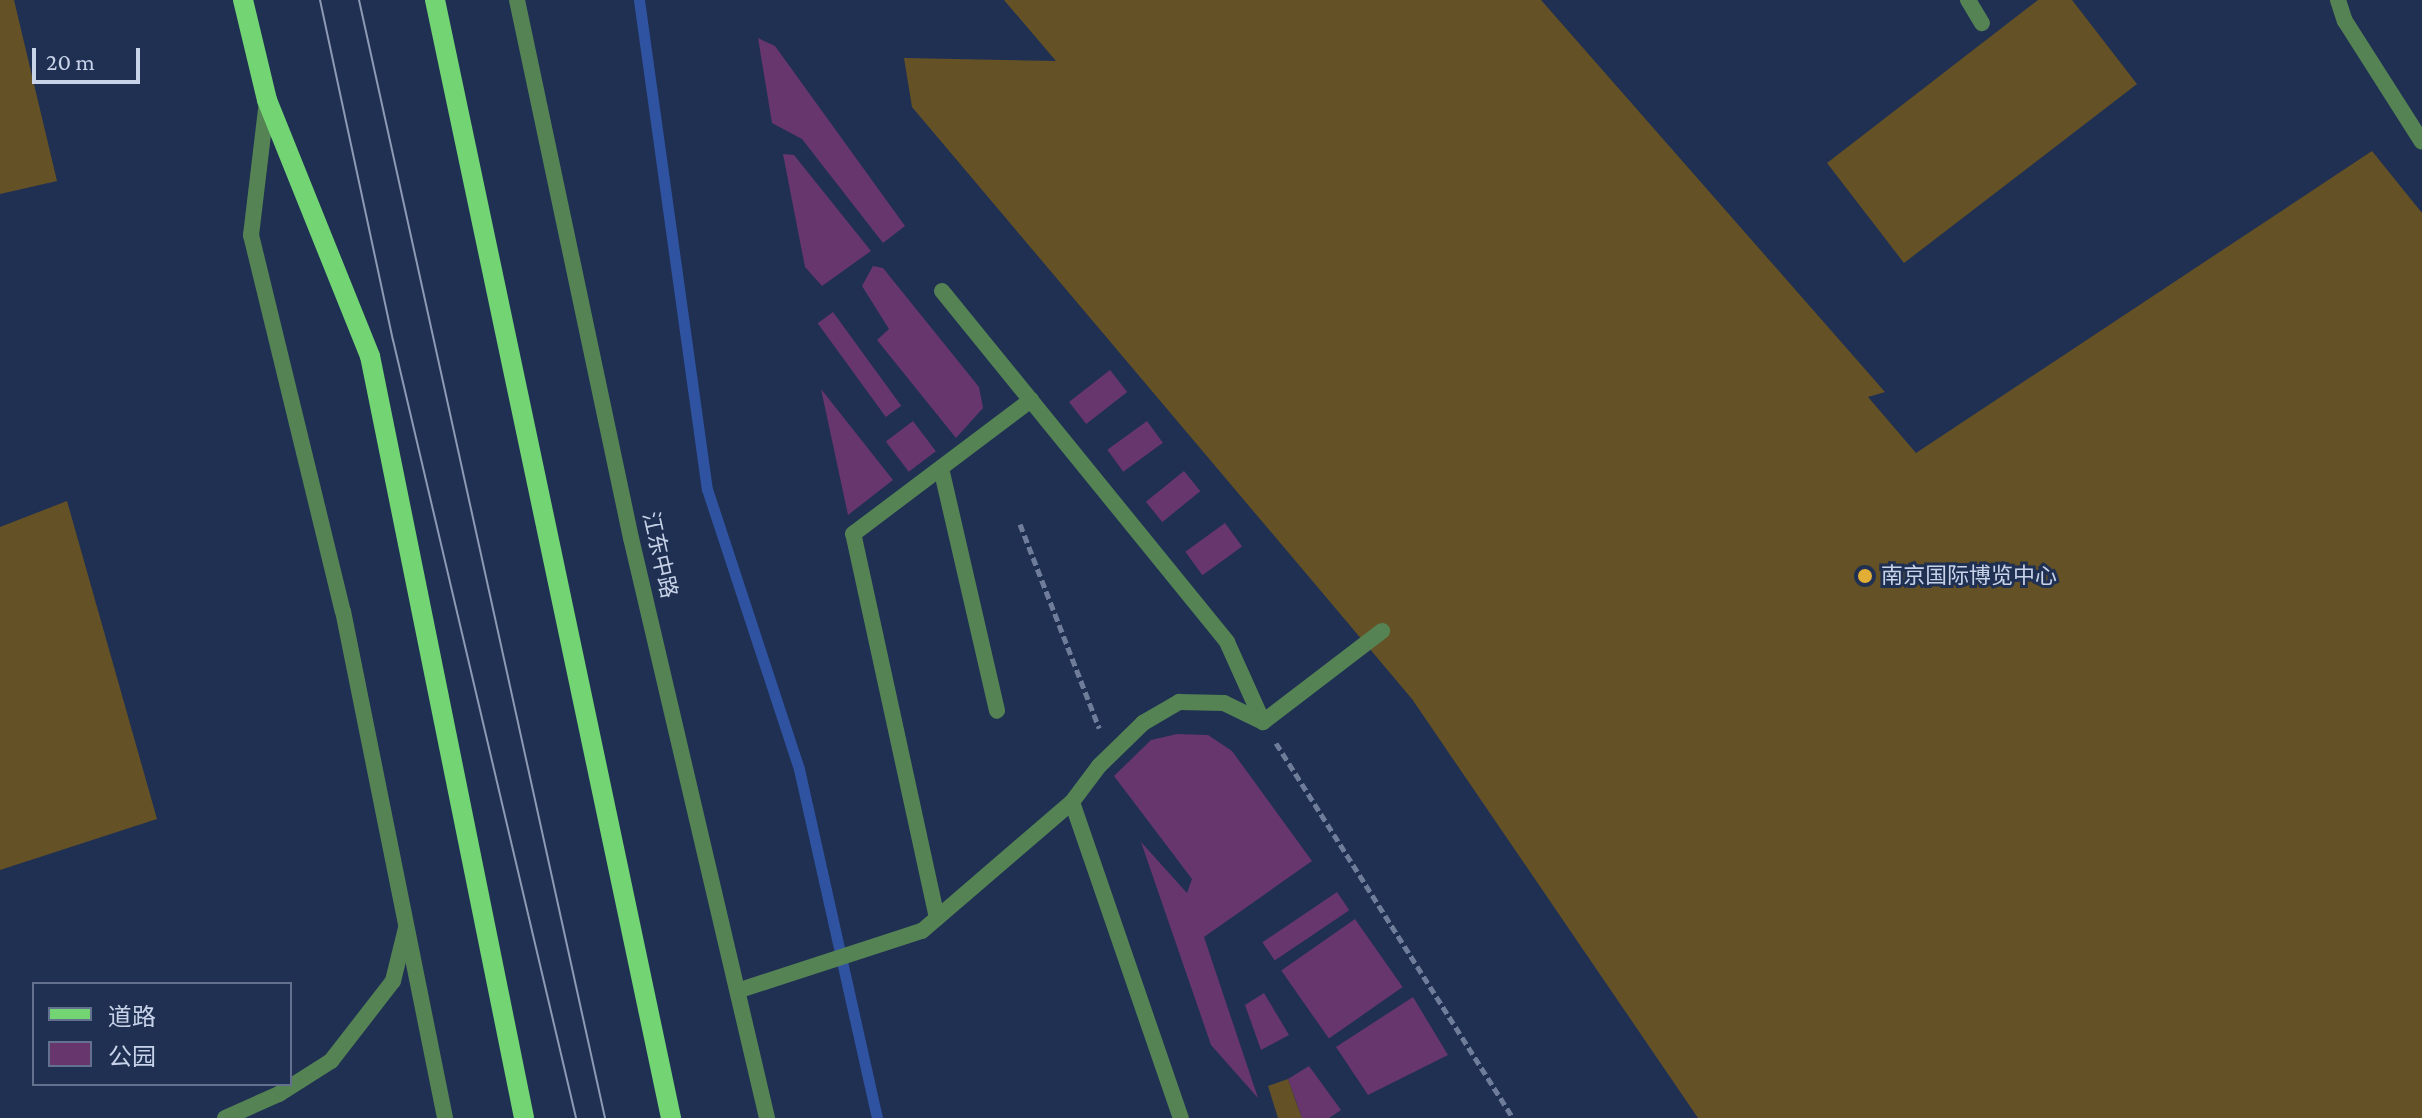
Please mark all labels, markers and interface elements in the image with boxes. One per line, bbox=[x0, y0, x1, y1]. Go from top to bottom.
scale bar bbox=[36, 32, 144, 82]
text: 20 m bbox=[46, 48, 95, 75]
street label: 江东中路 bbox=[637, 509, 683, 601]
place label: 南京国际博览中心 bbox=[1881, 563, 2057, 589]
marker: 南京国际博览中心 bbox=[1856, 567, 1874, 585]
legend bbox=[32, 982, 292, 1086]
text: 道路 bbox=[108, 1003, 156, 1030]
text: 公园 bbox=[108, 1043, 156, 1070]

